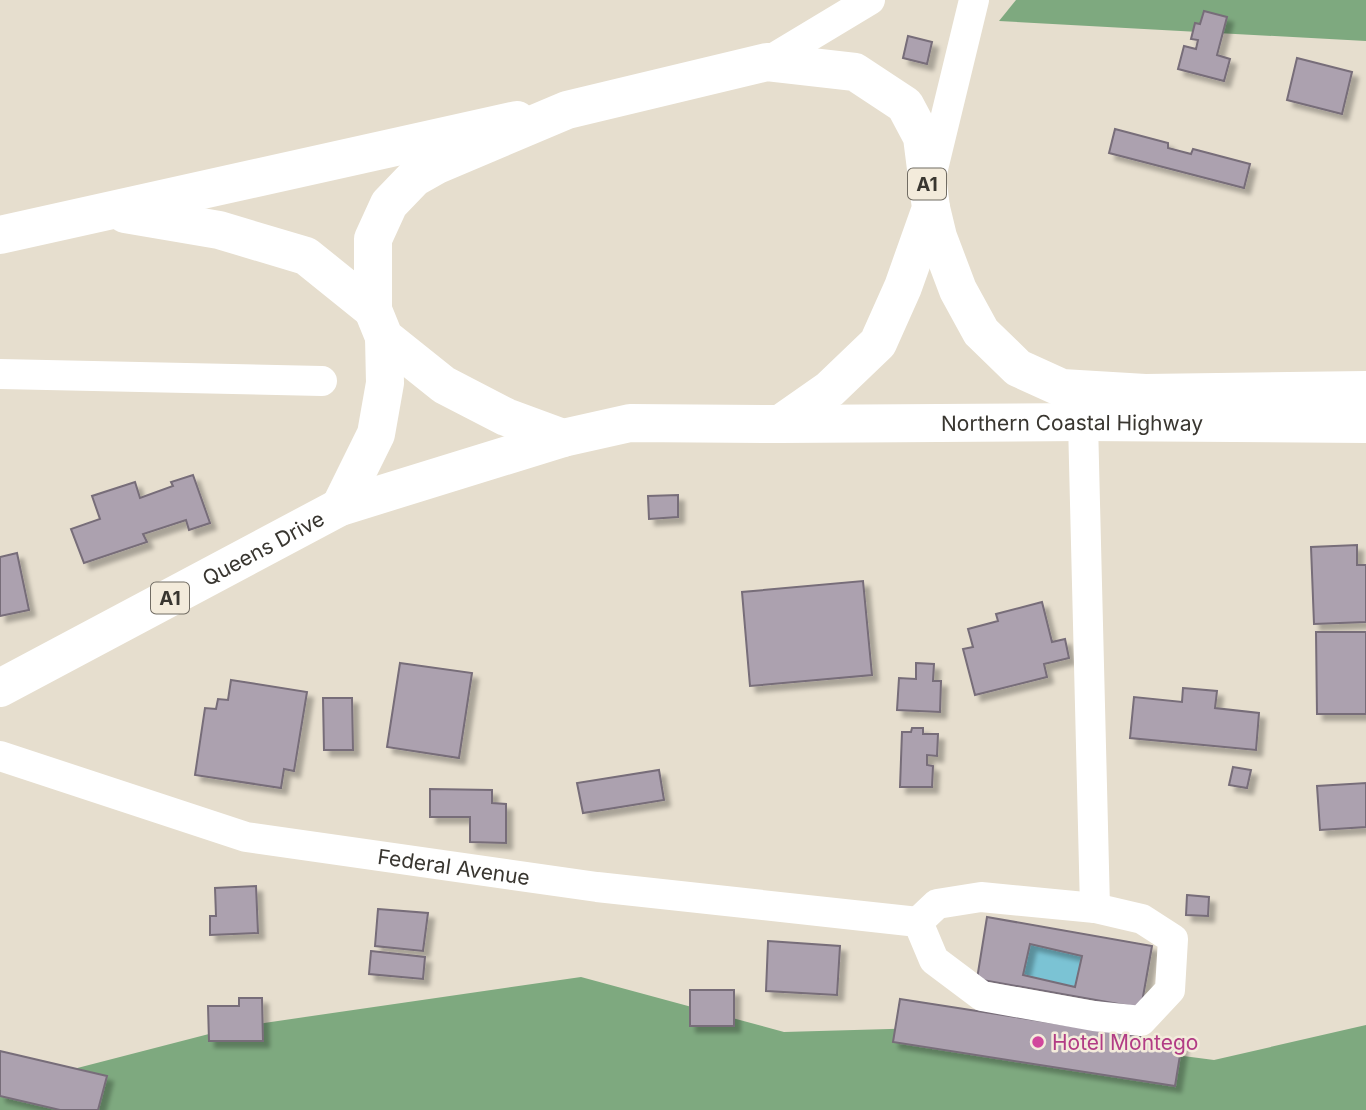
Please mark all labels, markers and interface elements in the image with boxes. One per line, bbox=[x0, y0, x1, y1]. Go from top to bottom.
road number: A1 bbox=[908, 168, 946, 200]
street label: Northern Coastal Highway bbox=[941, 409, 1203, 435]
street label: Queens Drive bbox=[198, 505, 328, 591]
road number: A1 bbox=[151, 582, 189, 614]
street label: Federal Avenue bbox=[376, 843, 532, 890]
place label: Hotel Montego bbox=[1052, 1030, 1198, 1055]
marker: Hotel Montego bbox=[1030, 1034, 1046, 1050]

